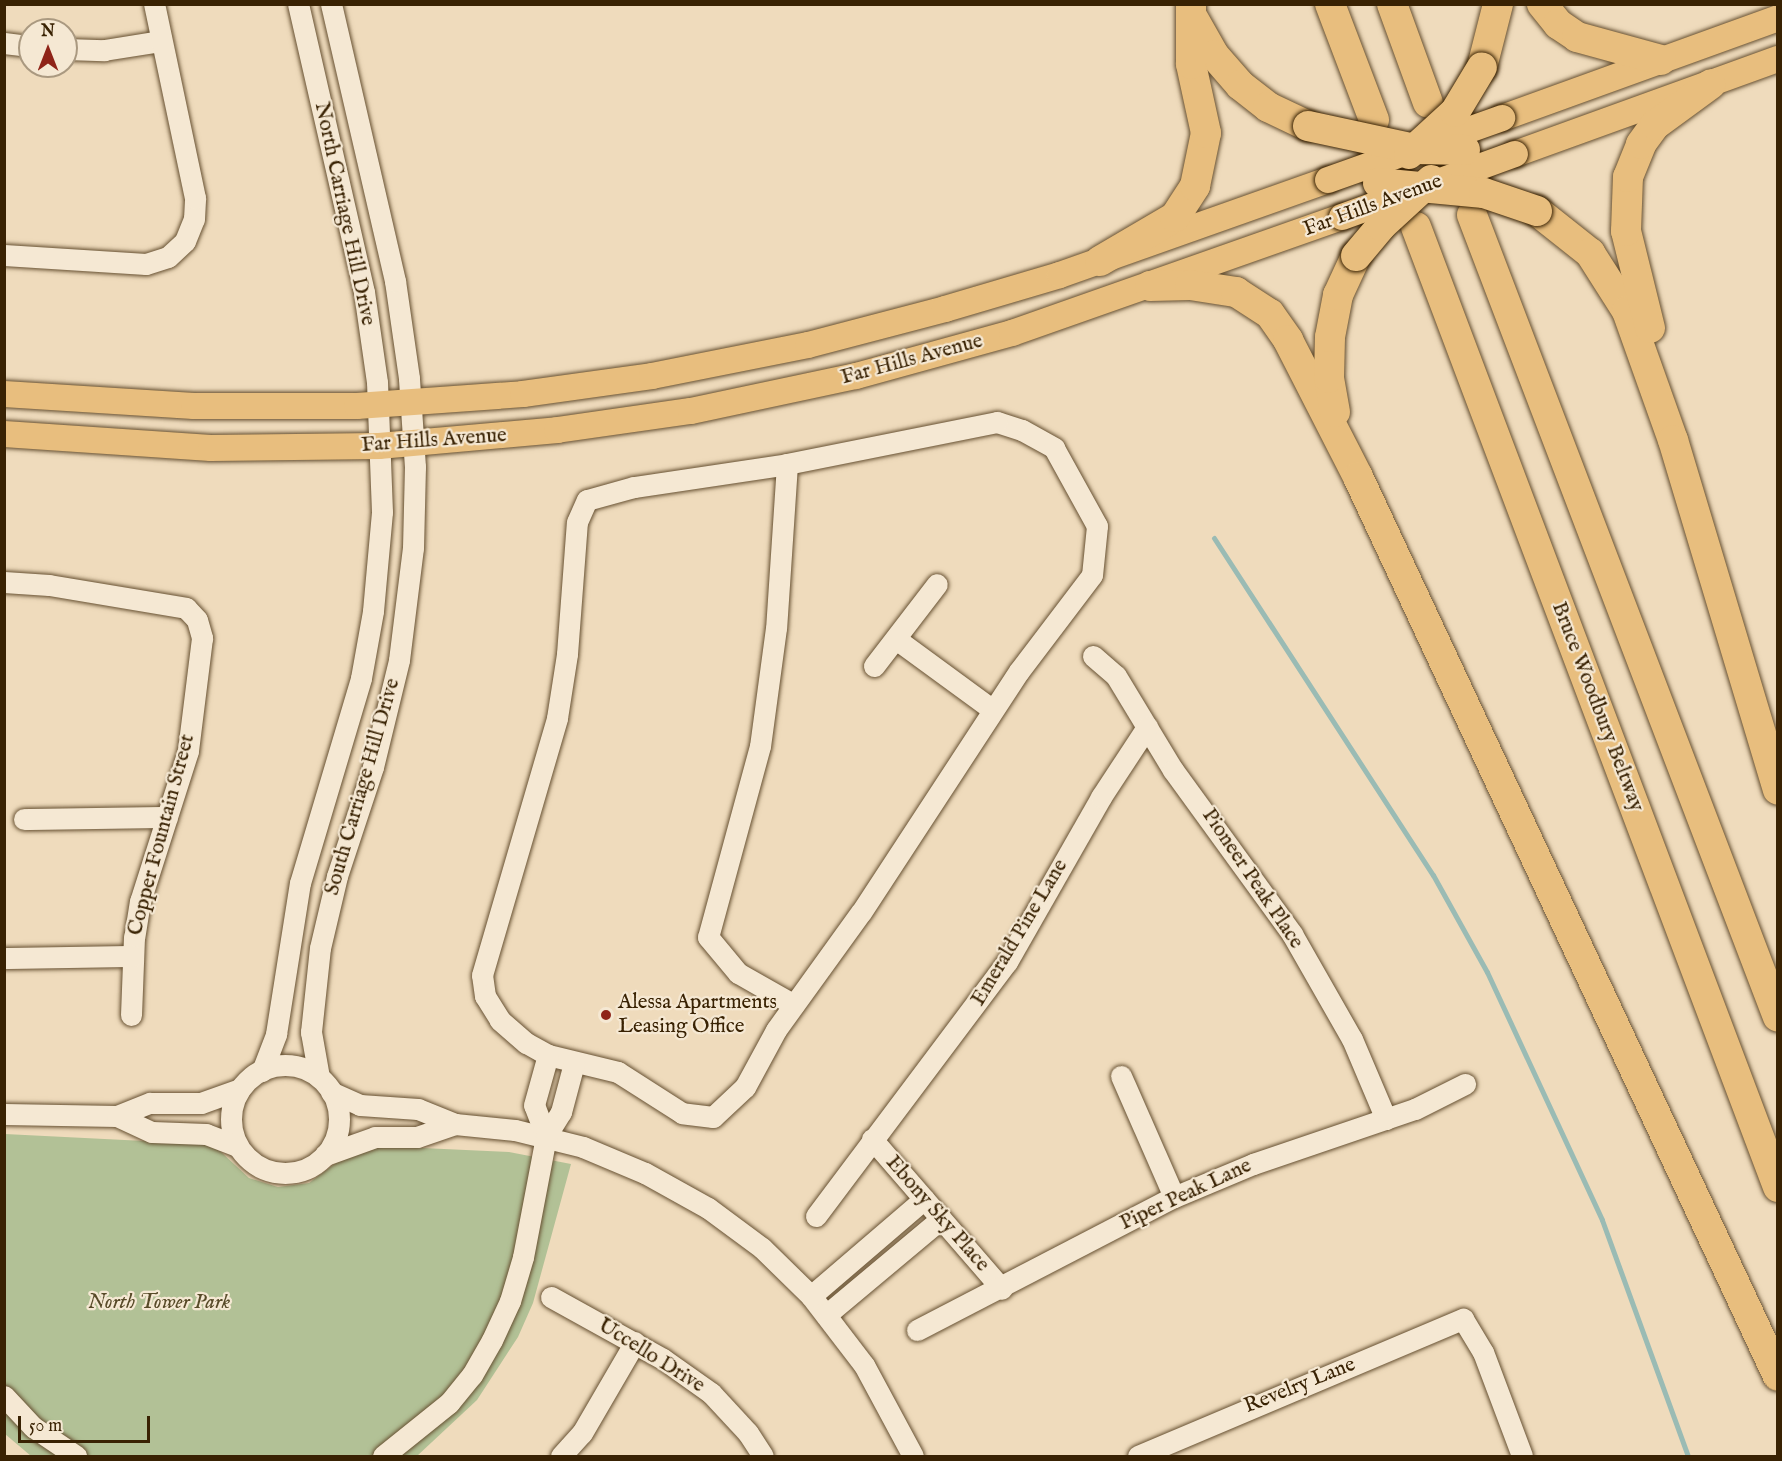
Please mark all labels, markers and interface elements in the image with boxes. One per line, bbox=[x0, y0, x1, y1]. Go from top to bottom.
north arrow bbox=[18, 18, 78, 78]
text: N bbox=[41, 22, 55, 42]
street label: North Carriage Hill Drive bbox=[308, 100, 380, 328]
street label: Far Hills Avenue bbox=[1300, 169, 1446, 243]
street label: Far Hills Avenue bbox=[838, 329, 986, 391]
street label: Far Hills Avenue bbox=[360, 423, 508, 459]
street label: Bruce Woodbury Beltway bbox=[1545, 599, 1649, 815]
street label: South Carriage Hill Drive bbox=[320, 676, 406, 898]
street label: Copper Fountain Street bbox=[123, 732, 201, 938]
street label: Pioneer Peak Place bbox=[1196, 804, 1308, 954]
street label: Emerald Pine Lane bbox=[966, 855, 1074, 1011]
place label: Alessa Apartments Leasing Office bbox=[618, 990, 777, 1040]
marker: Alessa Apartments Leasing Office bbox=[599, 1008, 613, 1022]
street label: Ebony Sky Place bbox=[880, 1151, 994, 1277]
street label: Piper Peak Lane bbox=[1116, 1154, 1256, 1236]
park label: North Tower Park bbox=[88, 1290, 230, 1316]
street label: Uccello Drive bbox=[593, 1313, 709, 1399]
street label: Revelry Lane bbox=[1241, 1352, 1359, 1420]
scale bar bbox=[21, 1404, 153, 1442]
text: 50 m bbox=[29, 1415, 62, 1438]

